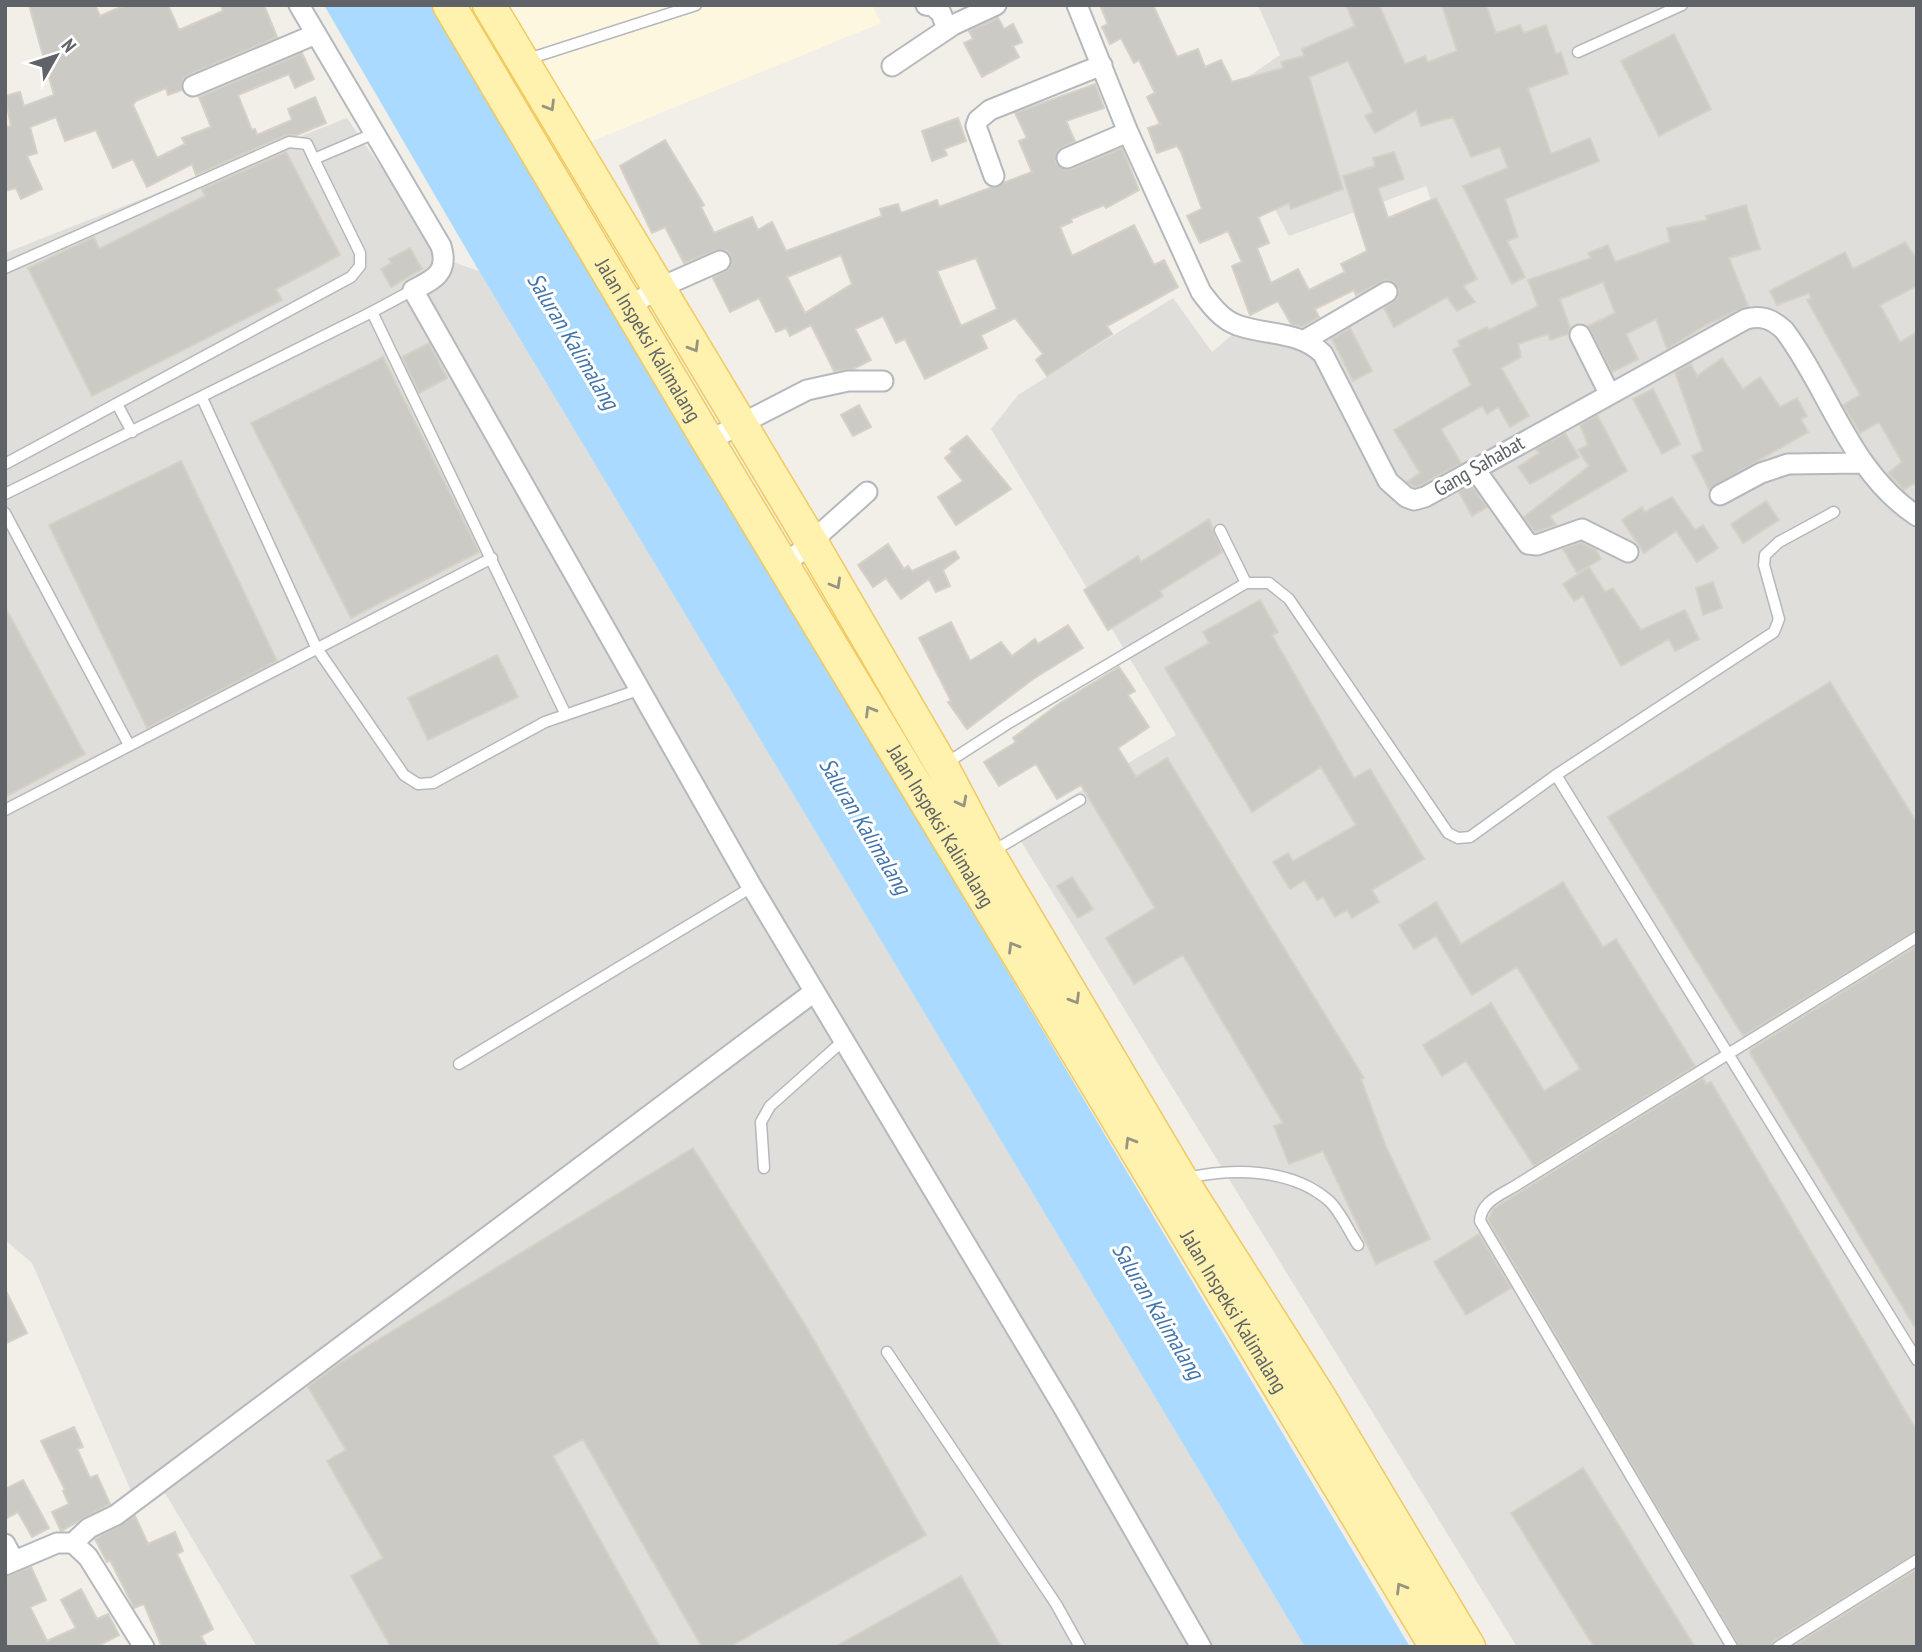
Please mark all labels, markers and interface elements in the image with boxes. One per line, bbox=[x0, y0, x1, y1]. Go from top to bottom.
north arrow bbox=[21, 21, 91, 91]
text: N bbox=[57, 34, 82, 57]
one-way arrow bbox=[541, 98, 554, 111]
street label: Jalan Inspeksi Kalimalang bbox=[589, 253, 708, 427]
water label: Saluran Kalimalang bbox=[521, 267, 627, 416]
one-way arrow bbox=[685, 339, 698, 352]
street label: Gang Sahabat bbox=[1429, 429, 1529, 502]
one-way arrow bbox=[827, 577, 840, 590]
one-way arrow bbox=[865, 705, 878, 718]
street label: Jalan Inspeksi Kalimalang bbox=[881, 739, 1000, 912]
water label: Saluran Kalimalang bbox=[813, 752, 919, 901]
one-way arrow bbox=[953, 795, 967, 807]
one-way arrow bbox=[1009, 942, 1022, 955]
one-way arrow bbox=[1067, 992, 1080, 1005]
one-way arrow bbox=[1126, 1137, 1139, 1150]
street label: Jalan Inspeksi Kalimalang bbox=[1174, 1224, 1293, 1398]
water label: Saluran Kalimalang bbox=[1106, 1237, 1212, 1386]
one-way arrow bbox=[1396, 1583, 1409, 1596]

